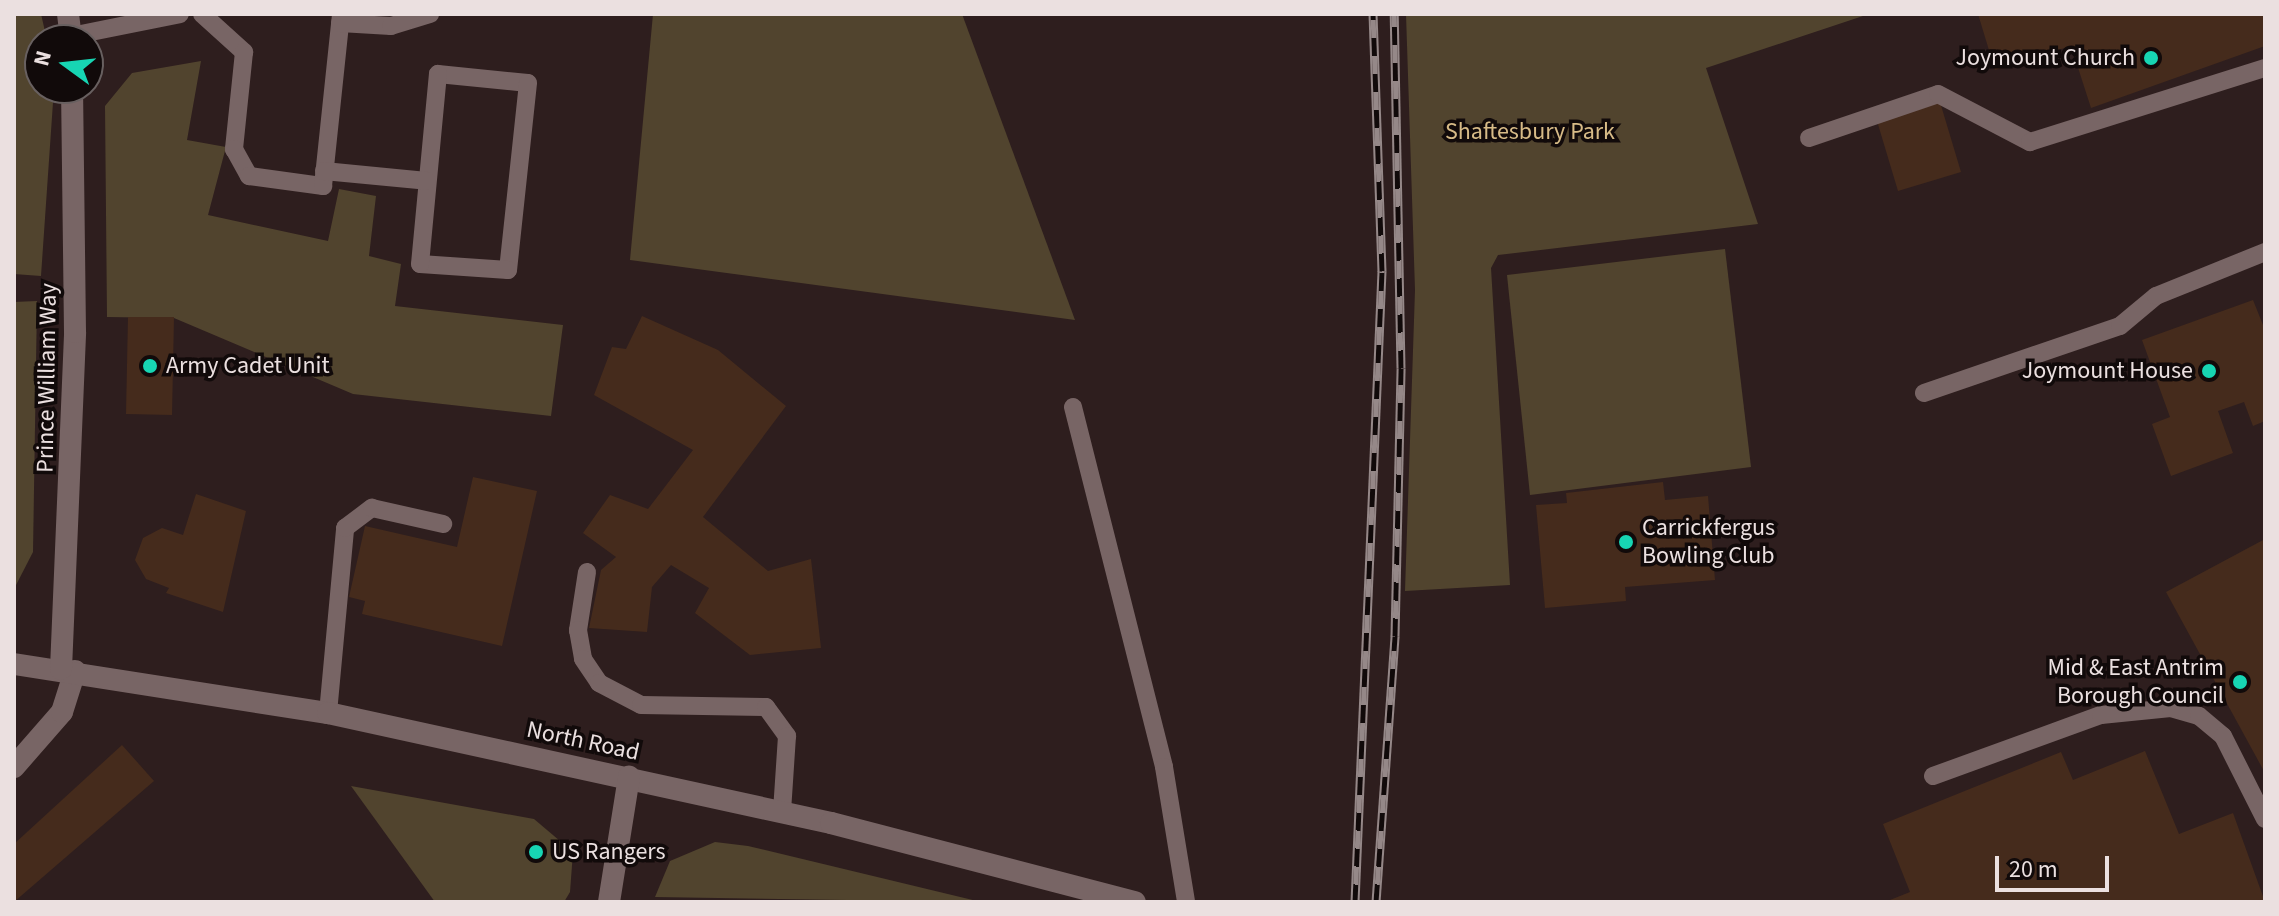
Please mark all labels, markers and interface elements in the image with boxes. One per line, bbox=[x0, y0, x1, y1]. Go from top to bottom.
north arrow bbox=[24, 24, 104, 104]
place label: Joymount Church bbox=[1955, 44, 2135, 72]
text: N bbox=[25, 47, 60, 70]
marker: Joymount Church bbox=[2142, 49, 2160, 67]
park label: Shaftesbury Park bbox=[1445, 118, 1615, 146]
street label: Prince William Way bbox=[31, 283, 63, 473]
place label: Army Cadet Unit bbox=[166, 352, 330, 380]
marker: Army Cadet Unit bbox=[141, 357, 159, 375]
place label: Joymount House bbox=[2022, 357, 2193, 385]
marker: Joymount House bbox=[2200, 362, 2218, 380]
place label: Carrickfergus Bowling Club bbox=[1642, 514, 1775, 570]
marker: Carrickfergus Bowling Club bbox=[1617, 533, 1635, 551]
place label: Mid & East Antrim Borough Council bbox=[2047, 654, 2224, 710]
marker: Mid & East Antrim Borough Council bbox=[2231, 673, 2249, 691]
street label: North Road bbox=[524, 715, 642, 767]
place label: US Rangers bbox=[552, 838, 666, 866]
scale bar bbox=[1999, 840, 2113, 890]
marker: US Rangers bbox=[527, 843, 545, 861]
text: 20 m bbox=[2009, 852, 2058, 887]

